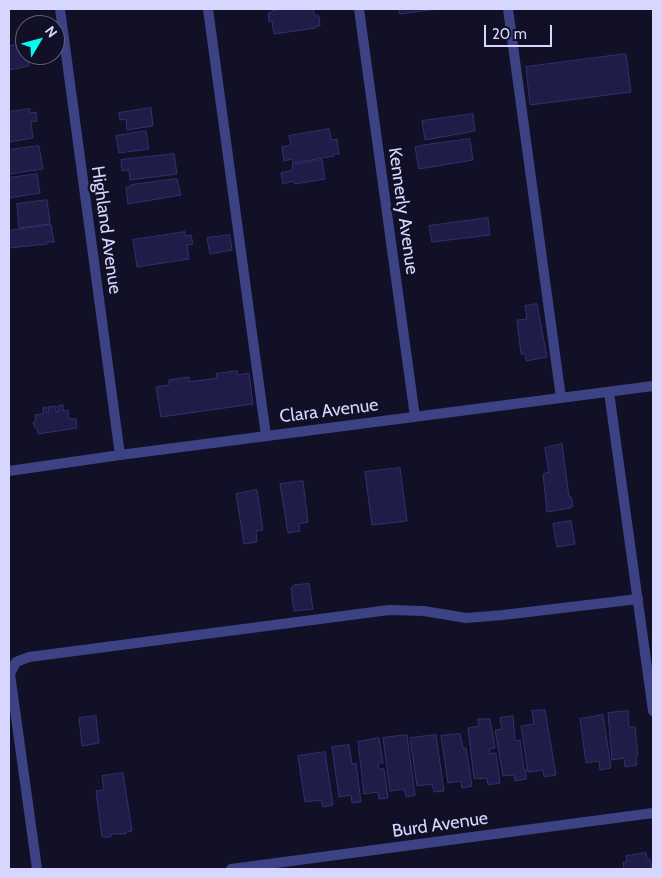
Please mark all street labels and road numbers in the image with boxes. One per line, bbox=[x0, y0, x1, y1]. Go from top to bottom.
street label: Kennerly Avenue bbox=[383, 146, 423, 276]
street label: Highland Avenue bbox=[86, 165, 126, 295]
street label: Clara Avenue bbox=[278, 394, 380, 428]
street label: Burd Avenue bbox=[391, 808, 489, 842]

